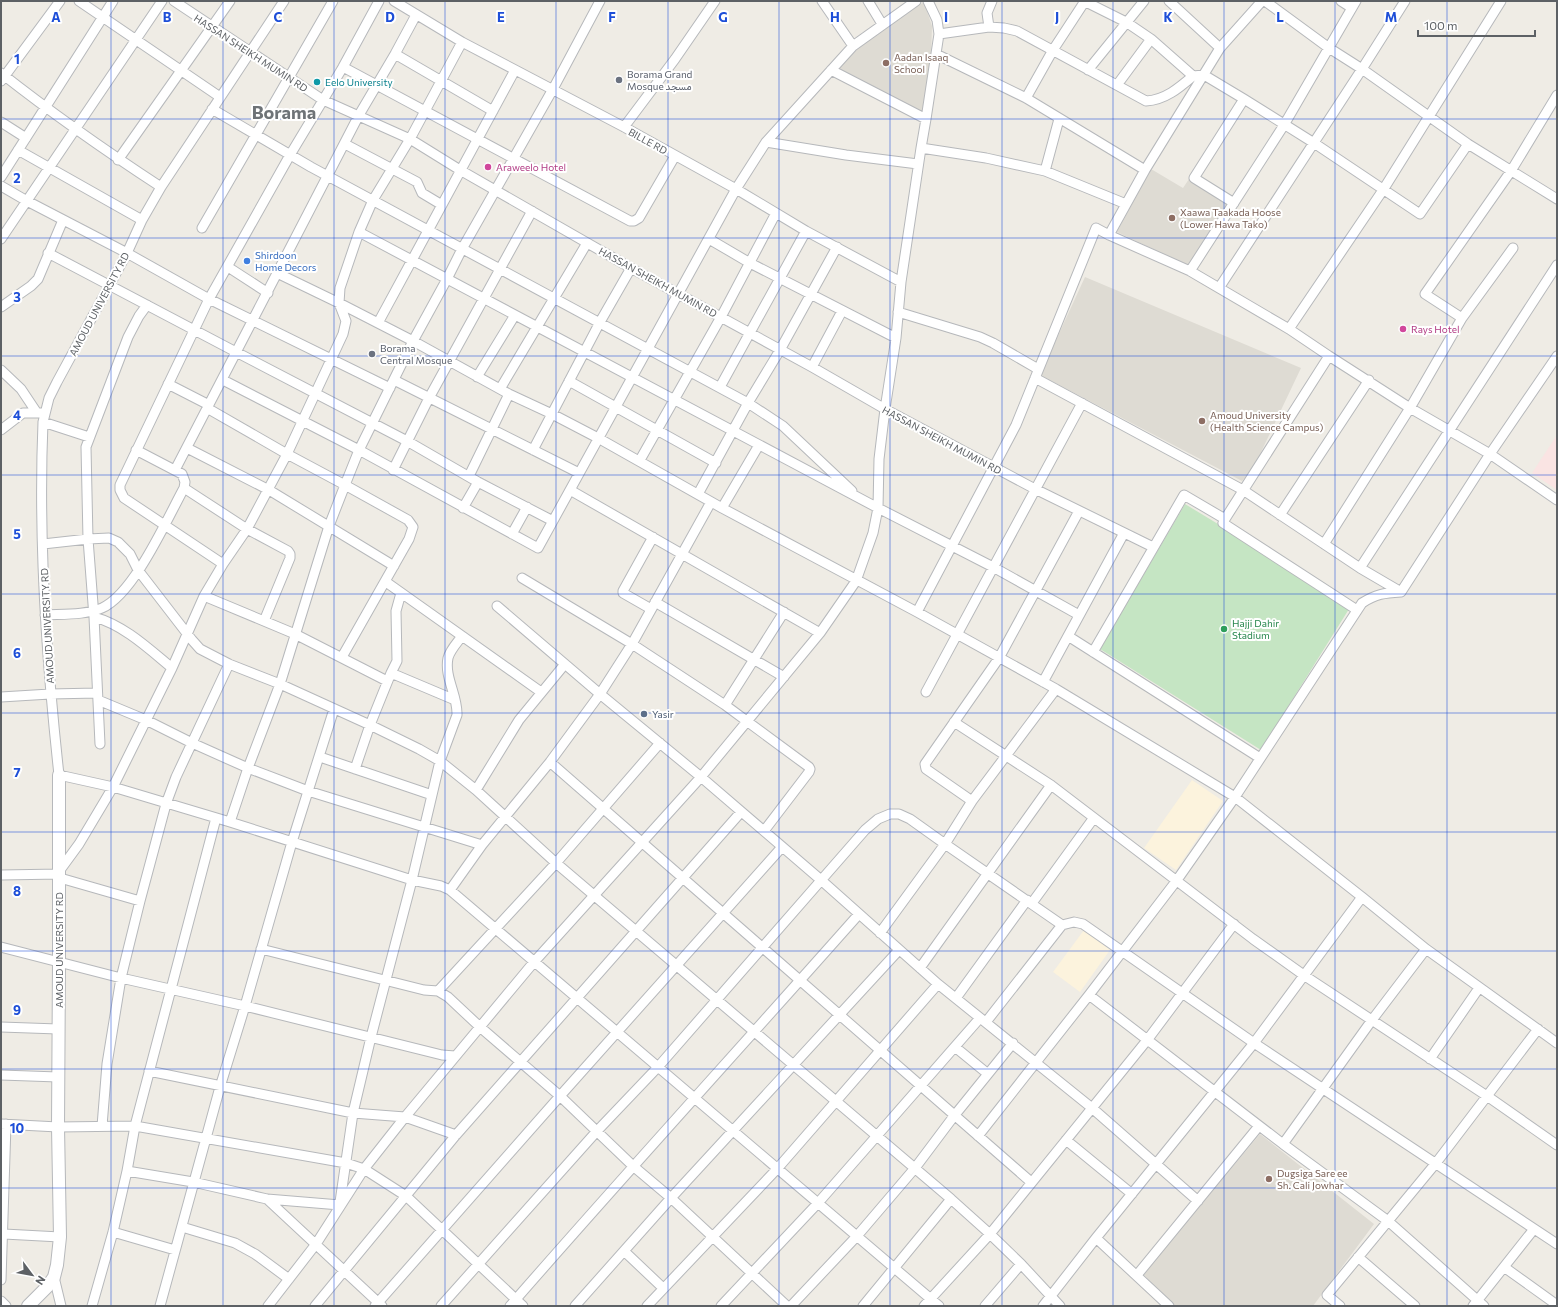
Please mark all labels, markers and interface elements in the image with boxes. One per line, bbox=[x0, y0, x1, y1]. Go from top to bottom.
text: A bbox=[51, 9, 61, 25]
text: B bbox=[163, 9, 172, 25]
text: C bbox=[274, 9, 283, 25]
text: D bbox=[385, 9, 395, 25]
text: E bbox=[497, 9, 505, 25]
text: F bbox=[608, 9, 616, 25]
text: G bbox=[718, 9, 728, 25]
text: H bbox=[830, 9, 840, 25]
text: I bbox=[944, 9, 948, 25]
text: J bbox=[1055, 9, 1059, 25]
text: K bbox=[1163, 9, 1173, 25]
text: L bbox=[1276, 9, 1284, 25]
text: M bbox=[1385, 9, 1397, 25]
street label: HASSAN SHEIKH MUMIN RD bbox=[192, 12, 310, 94]
scale bar bbox=[1418, 12, 1535, 38]
text: 100 m bbox=[1424, 18, 1458, 32]
text: 1 bbox=[14, 51, 20, 67]
place label: Aadan Isaaq School bbox=[894, 51, 948, 75]
marker: Aadan Isaaq School bbox=[881, 58, 891, 68]
place label: Borama Grand Mosque مسجد bbox=[627, 68, 693, 93]
marker: Borama Grand Mosque مسجد bbox=[614, 75, 624, 85]
place label: Eelo University bbox=[325, 76, 393, 88]
marker: Eelo University bbox=[312, 77, 322, 87]
district label: Borama bbox=[252, 101, 316, 123]
street label: BILLE RD bbox=[626, 125, 670, 157]
place label: Araweelo Hotel bbox=[496, 161, 566, 173]
marker: Araweelo Hotel bbox=[483, 162, 493, 172]
text: 2 bbox=[13, 170, 21, 186]
place label: Xaawa Taakada Hoose (Lower Hawa Tako) bbox=[1180, 206, 1281, 230]
marker: Xaawa Taakada Hoose (Lower Hawa Tako) bbox=[1167, 213, 1177, 223]
street label: HASSAN SHEIKH MUMIN RD bbox=[597, 244, 719, 320]
place label: Shirdoon Home Decors bbox=[255, 249, 317, 273]
street label: AMOUD UNIVERSITY RD bbox=[67, 250, 131, 358]
marker: Shirdoon Home Decors bbox=[242, 256, 252, 266]
text: 3 bbox=[13, 289, 21, 305]
place label: Rays Hotel bbox=[1411, 323, 1460, 335]
marker: Rays Hotel bbox=[1398, 324, 1408, 334]
place label: Borama Central Mosque bbox=[380, 342, 452, 366]
marker: Borama Central Mosque bbox=[367, 349, 377, 359]
street label: HASSAN SHEIKH MUMIN RD bbox=[880, 403, 1004, 477]
text: 4 bbox=[13, 407, 21, 423]
place label: Amoud University (Health Science Campus) bbox=[1210, 409, 1323, 433]
marker: Amoud University (Health Science Campus) bbox=[1197, 416, 1207, 426]
text: 5 bbox=[13, 526, 21, 542]
street label: AMOUD UNIVERSITY RD bbox=[38, 568, 56, 684]
place label: Hajji Dahir Stadium bbox=[1232, 617, 1279, 641]
marker: Hajji Dahir Stadium bbox=[1219, 624, 1229, 634]
text: 6 bbox=[13, 645, 21, 661]
place label: Yasir bbox=[652, 708, 674, 720]
marker: Yasir bbox=[639, 709, 649, 719]
text: 7 bbox=[13, 764, 21, 780]
text: 8 bbox=[13, 883, 21, 899]
street label: AMOUD UNIVERSITY RD bbox=[53, 892, 65, 1008]
text: 9 bbox=[13, 1002, 21, 1018]
text: 10 bbox=[10, 1120, 25, 1136]
place label: Dugsiga Sare ee Sh. Cali Jowhar bbox=[1277, 1167, 1348, 1191]
marker: Dugsiga Sare ee Sh. Cali Jowhar bbox=[1264, 1174, 1274, 1184]
north arrow bbox=[12, 1255, 52, 1295]
text: N bbox=[33, 1274, 49, 1288]

